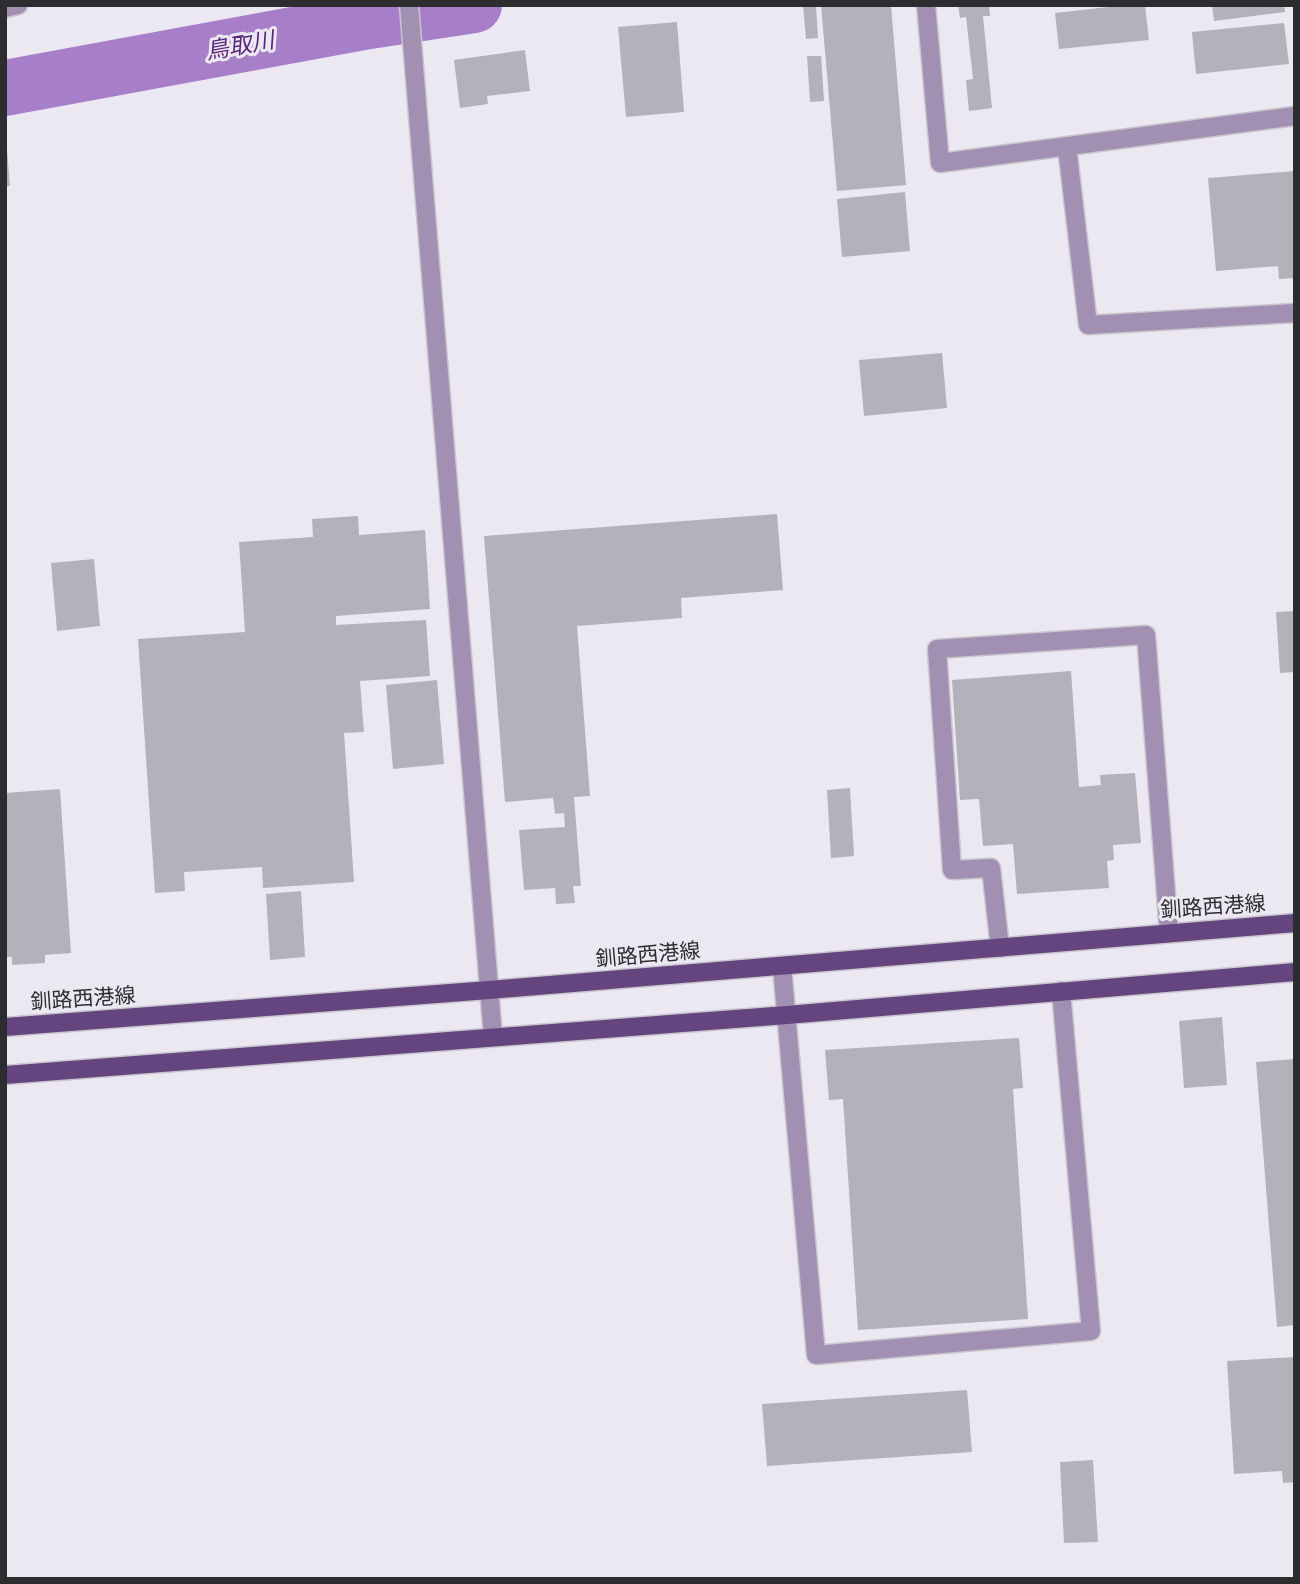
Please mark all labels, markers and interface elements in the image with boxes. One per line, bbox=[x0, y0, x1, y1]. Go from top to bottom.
water label: 鳥取川 bbox=[204, 26, 276, 66]
street label: 釧路西港線 bbox=[1160, 891, 1266, 923]
street label: 釧路西港線 bbox=[595, 938, 701, 972]
street label: 釧路西港線 bbox=[30, 983, 136, 1015]

